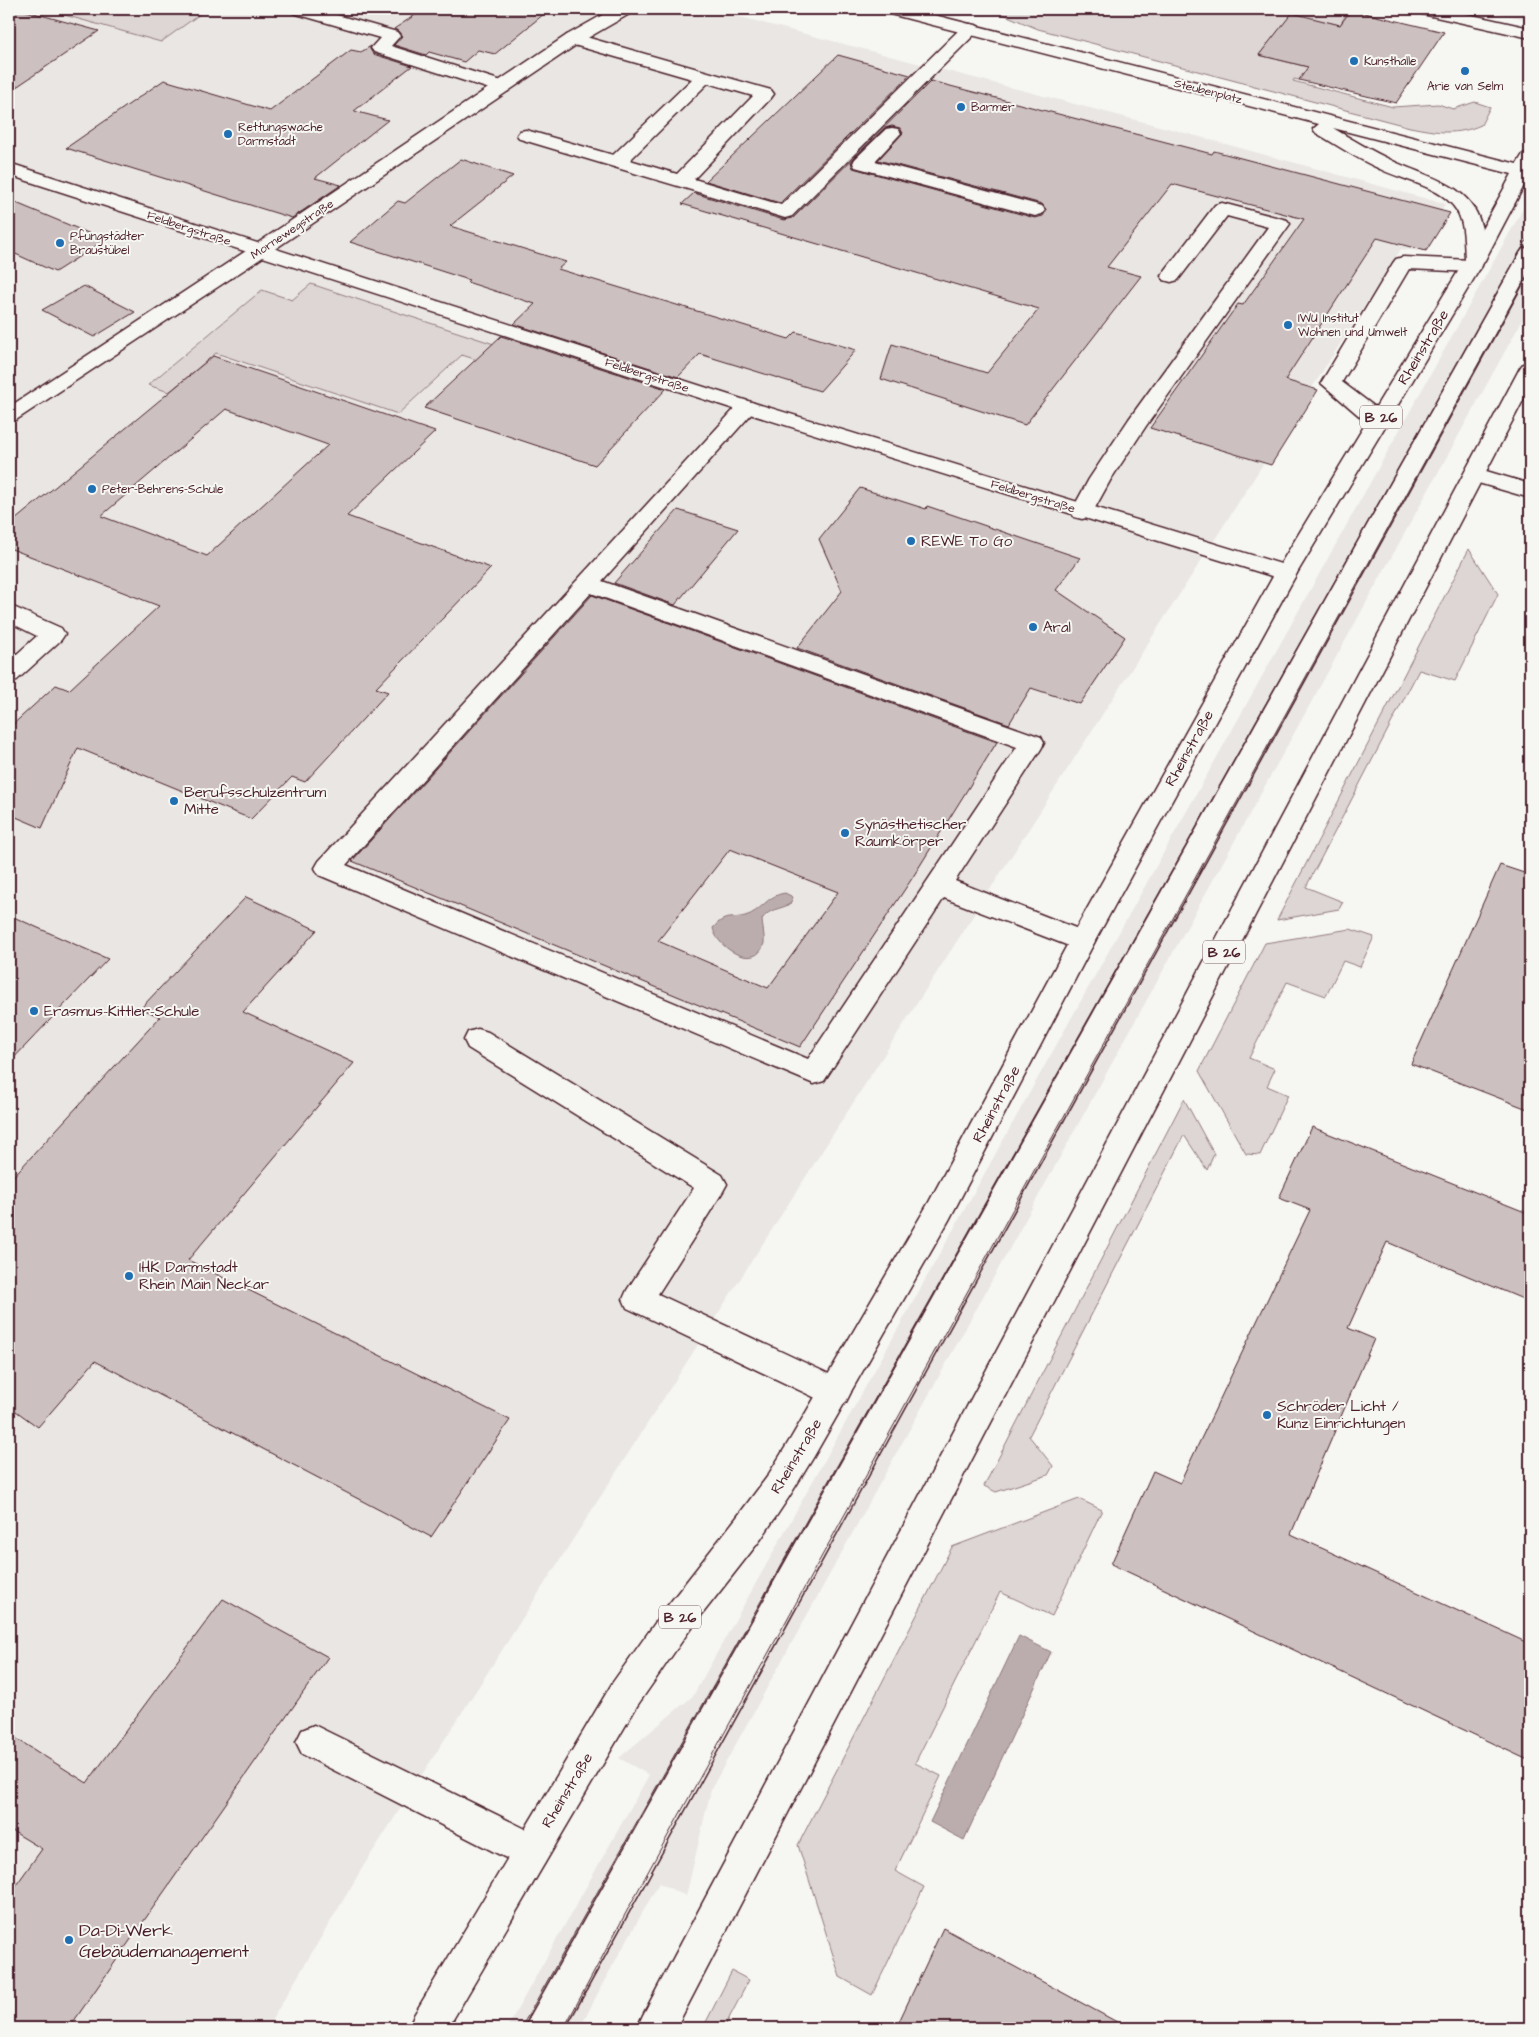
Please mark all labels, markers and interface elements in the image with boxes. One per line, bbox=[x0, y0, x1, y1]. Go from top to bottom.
place label: Kunsthalle bbox=[1364, 53, 1417, 70]
marker: Kunsthalle bbox=[1348, 55, 1360, 67]
marker: Arie van Selm bbox=[1459, 65, 1471, 77]
street label: Steubenplatz bbox=[1172, 75, 1244, 108]
place label: Arie van Selm bbox=[1427, 78, 1504, 95]
place label: Barmer bbox=[971, 99, 1015, 116]
marker: Barmer bbox=[955, 101, 967, 113]
place label: Rettungswache Darmstadt bbox=[238, 119, 323, 150]
marker: Rettungswache Darmstadt bbox=[222, 128, 234, 140]
street label: Mornewegstraße bbox=[247, 195, 338, 264]
street label: Feldbergstraße bbox=[144, 207, 234, 251]
place label: Pfungstädter Braustübel bbox=[70, 228, 145, 259]
marker: Pfungstädter Braustübel bbox=[54, 237, 66, 249]
street label: Rheinstraße bbox=[1393, 306, 1454, 389]
place label: IWU Institut Wohnen und Umwelt bbox=[1298, 310, 1407, 341]
marker: IWU Institut Wohnen und Umwelt bbox=[1282, 319, 1294, 331]
street label: Feldbergstraße bbox=[602, 354, 692, 398]
road number: B 26 bbox=[1360, 406, 1402, 428]
street label: Feldbergstraße bbox=[988, 476, 1078, 519]
place label: Peter-Behrens-Schule bbox=[102, 481, 224, 498]
marker: Peter-Behrens-Schule bbox=[86, 483, 98, 495]
place label: REWE To Go bbox=[921, 531, 1013, 552]
marker: REWE To Go bbox=[905, 535, 917, 547]
place label: Aral bbox=[1043, 617, 1071, 638]
marker: Aral bbox=[1027, 621, 1039, 633]
street label: Rheinstraße bbox=[1160, 706, 1219, 790]
place label: Berufsschulzentrum Mitte bbox=[184, 782, 327, 820]
marker: Berufsschulzentrum Mitte bbox=[168, 795, 180, 807]
place label: Synästhetischer Raumkörper bbox=[855, 814, 966, 852]
marker: Synästhetischer Raumkörper bbox=[839, 827, 851, 839]
road number: B 26 bbox=[1203, 940, 1245, 964]
place label: Erasmus-Kittler-Schule bbox=[44, 1001, 199, 1022]
marker: Erasmus-Kittler-Schule bbox=[28, 1005, 40, 1017]
street label: Rheinstraße bbox=[967, 1062, 1025, 1146]
place label: IHK Darmstadt Rhein Main Neckar bbox=[139, 1257, 269, 1295]
marker: IHK Darmstadt Rhein Main Neckar bbox=[123, 1270, 135, 1282]
place label: Schröder Licht / Kunz Einrichtungen bbox=[1277, 1396, 1406, 1435]
marker: Schröder Licht / Kunz Einrichtungen bbox=[1261, 1409, 1273, 1421]
street label: Rheinstraße bbox=[766, 1415, 827, 1498]
road number: B 26 bbox=[659, 1605, 701, 1628]
street label: Rheinstraße bbox=[537, 1749, 598, 1832]
place label: Da-Di-Werk Gebäudemanagement bbox=[79, 1918, 250, 1965]
marker: Da-Di-Werk Gebäudemanagement bbox=[63, 1934, 75, 1946]

